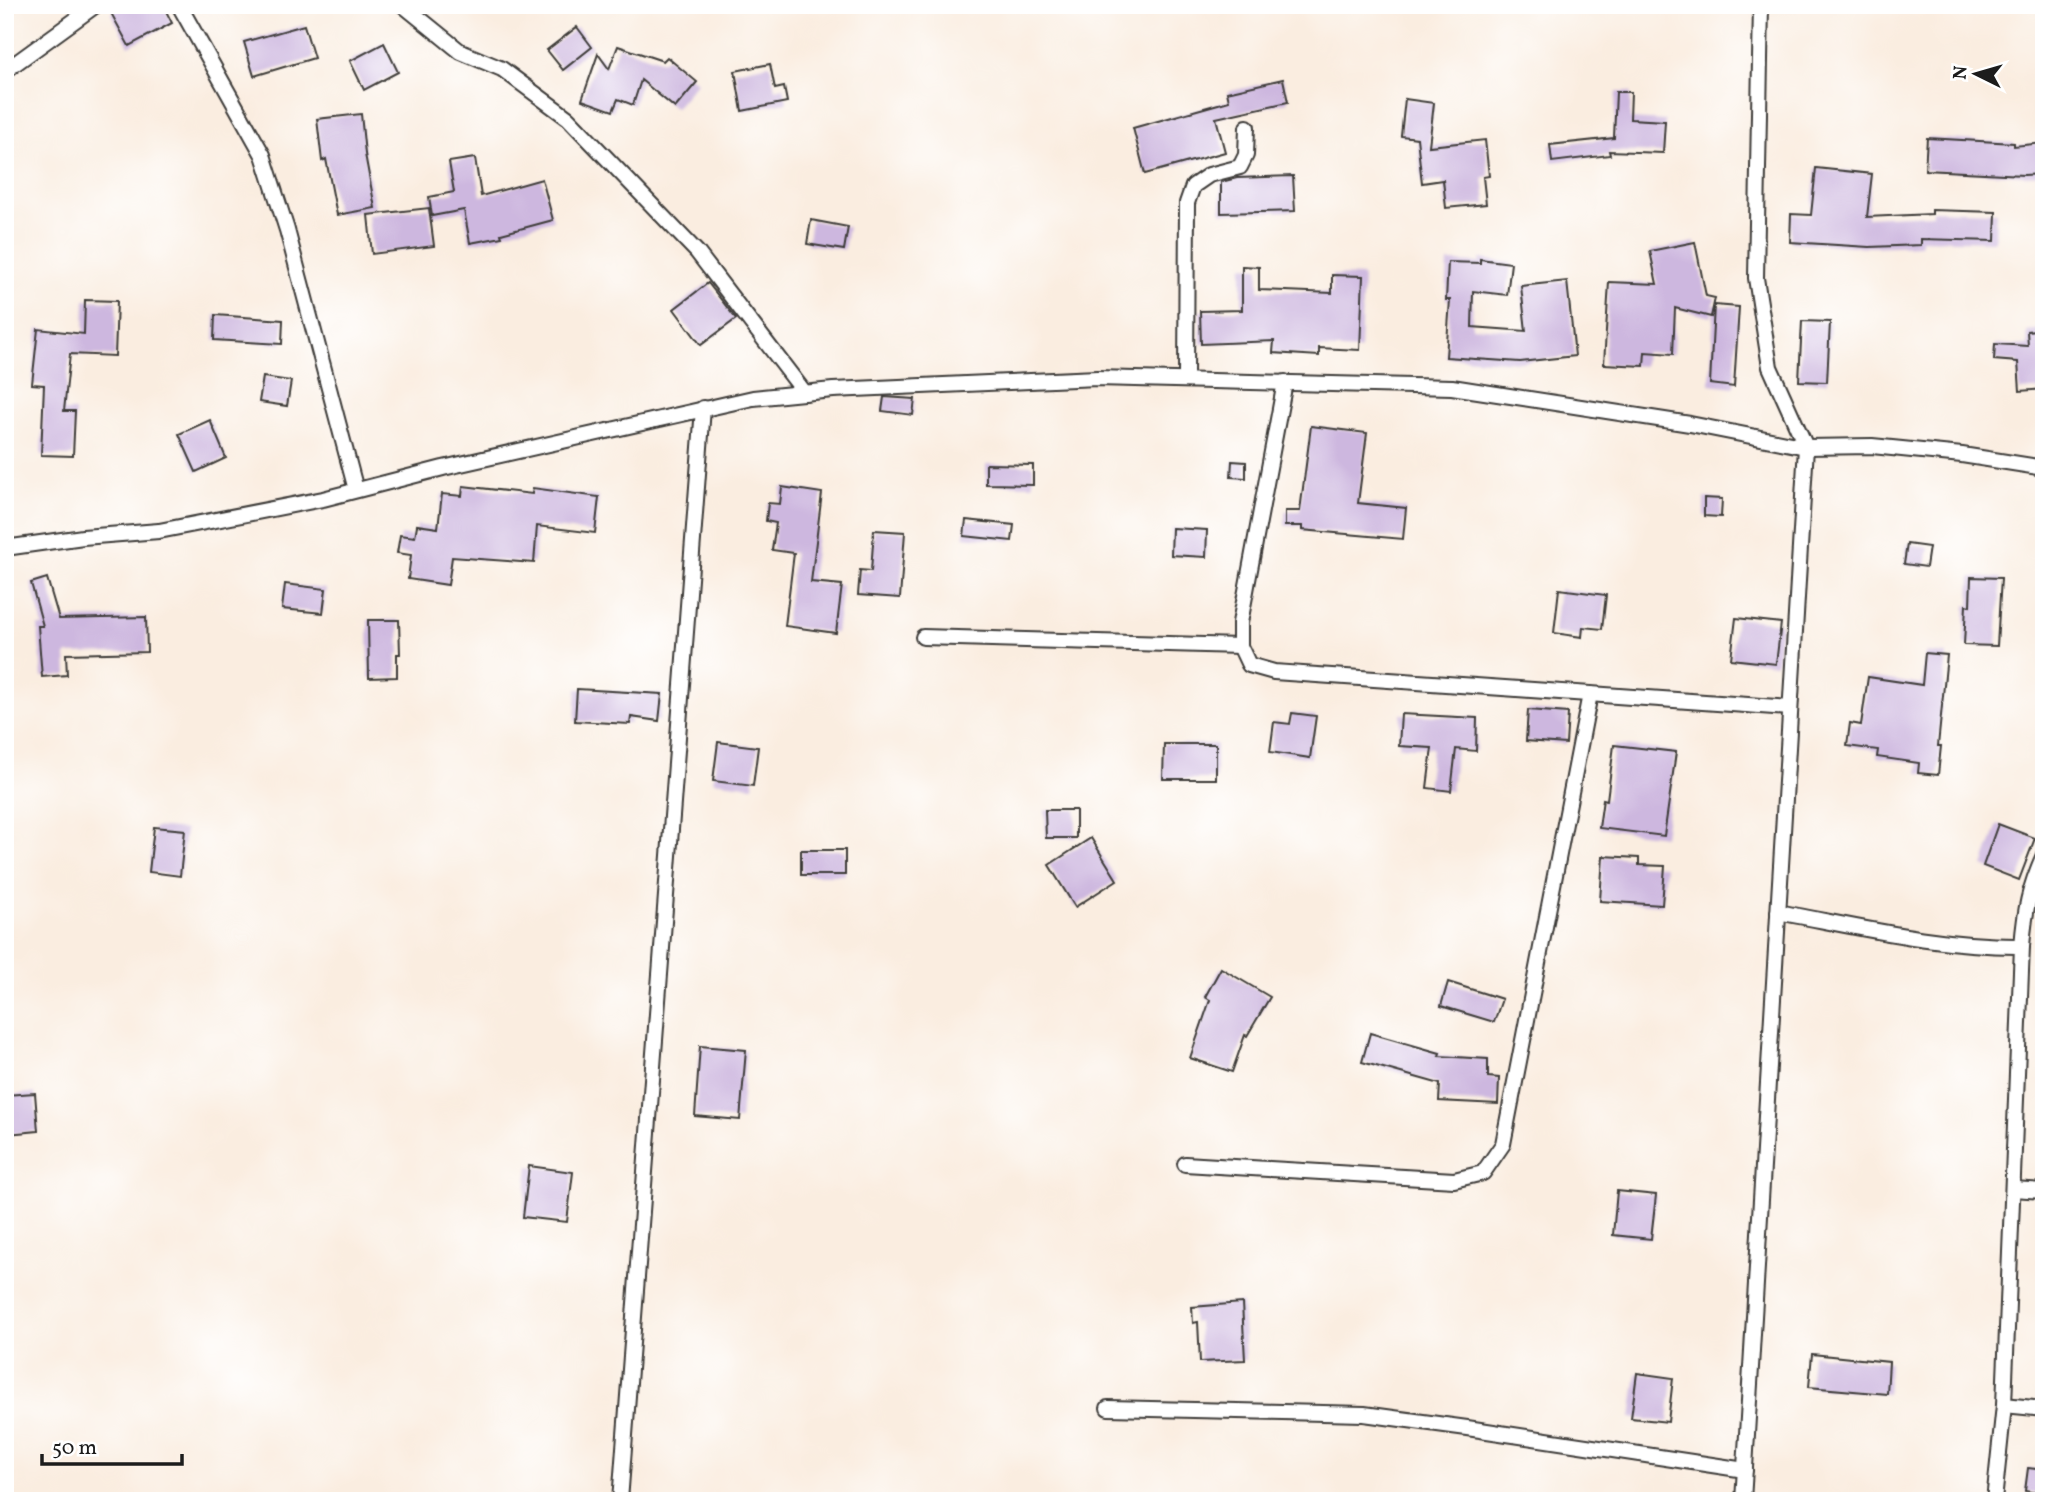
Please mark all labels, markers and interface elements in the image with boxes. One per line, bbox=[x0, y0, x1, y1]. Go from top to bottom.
north arrow bbox=[1940, 38, 2010, 108]
text: N bbox=[1948, 64, 1975, 81]
scale bar bbox=[42, 1422, 182, 1466]
text: 50 m bbox=[52, 1434, 97, 1463]

